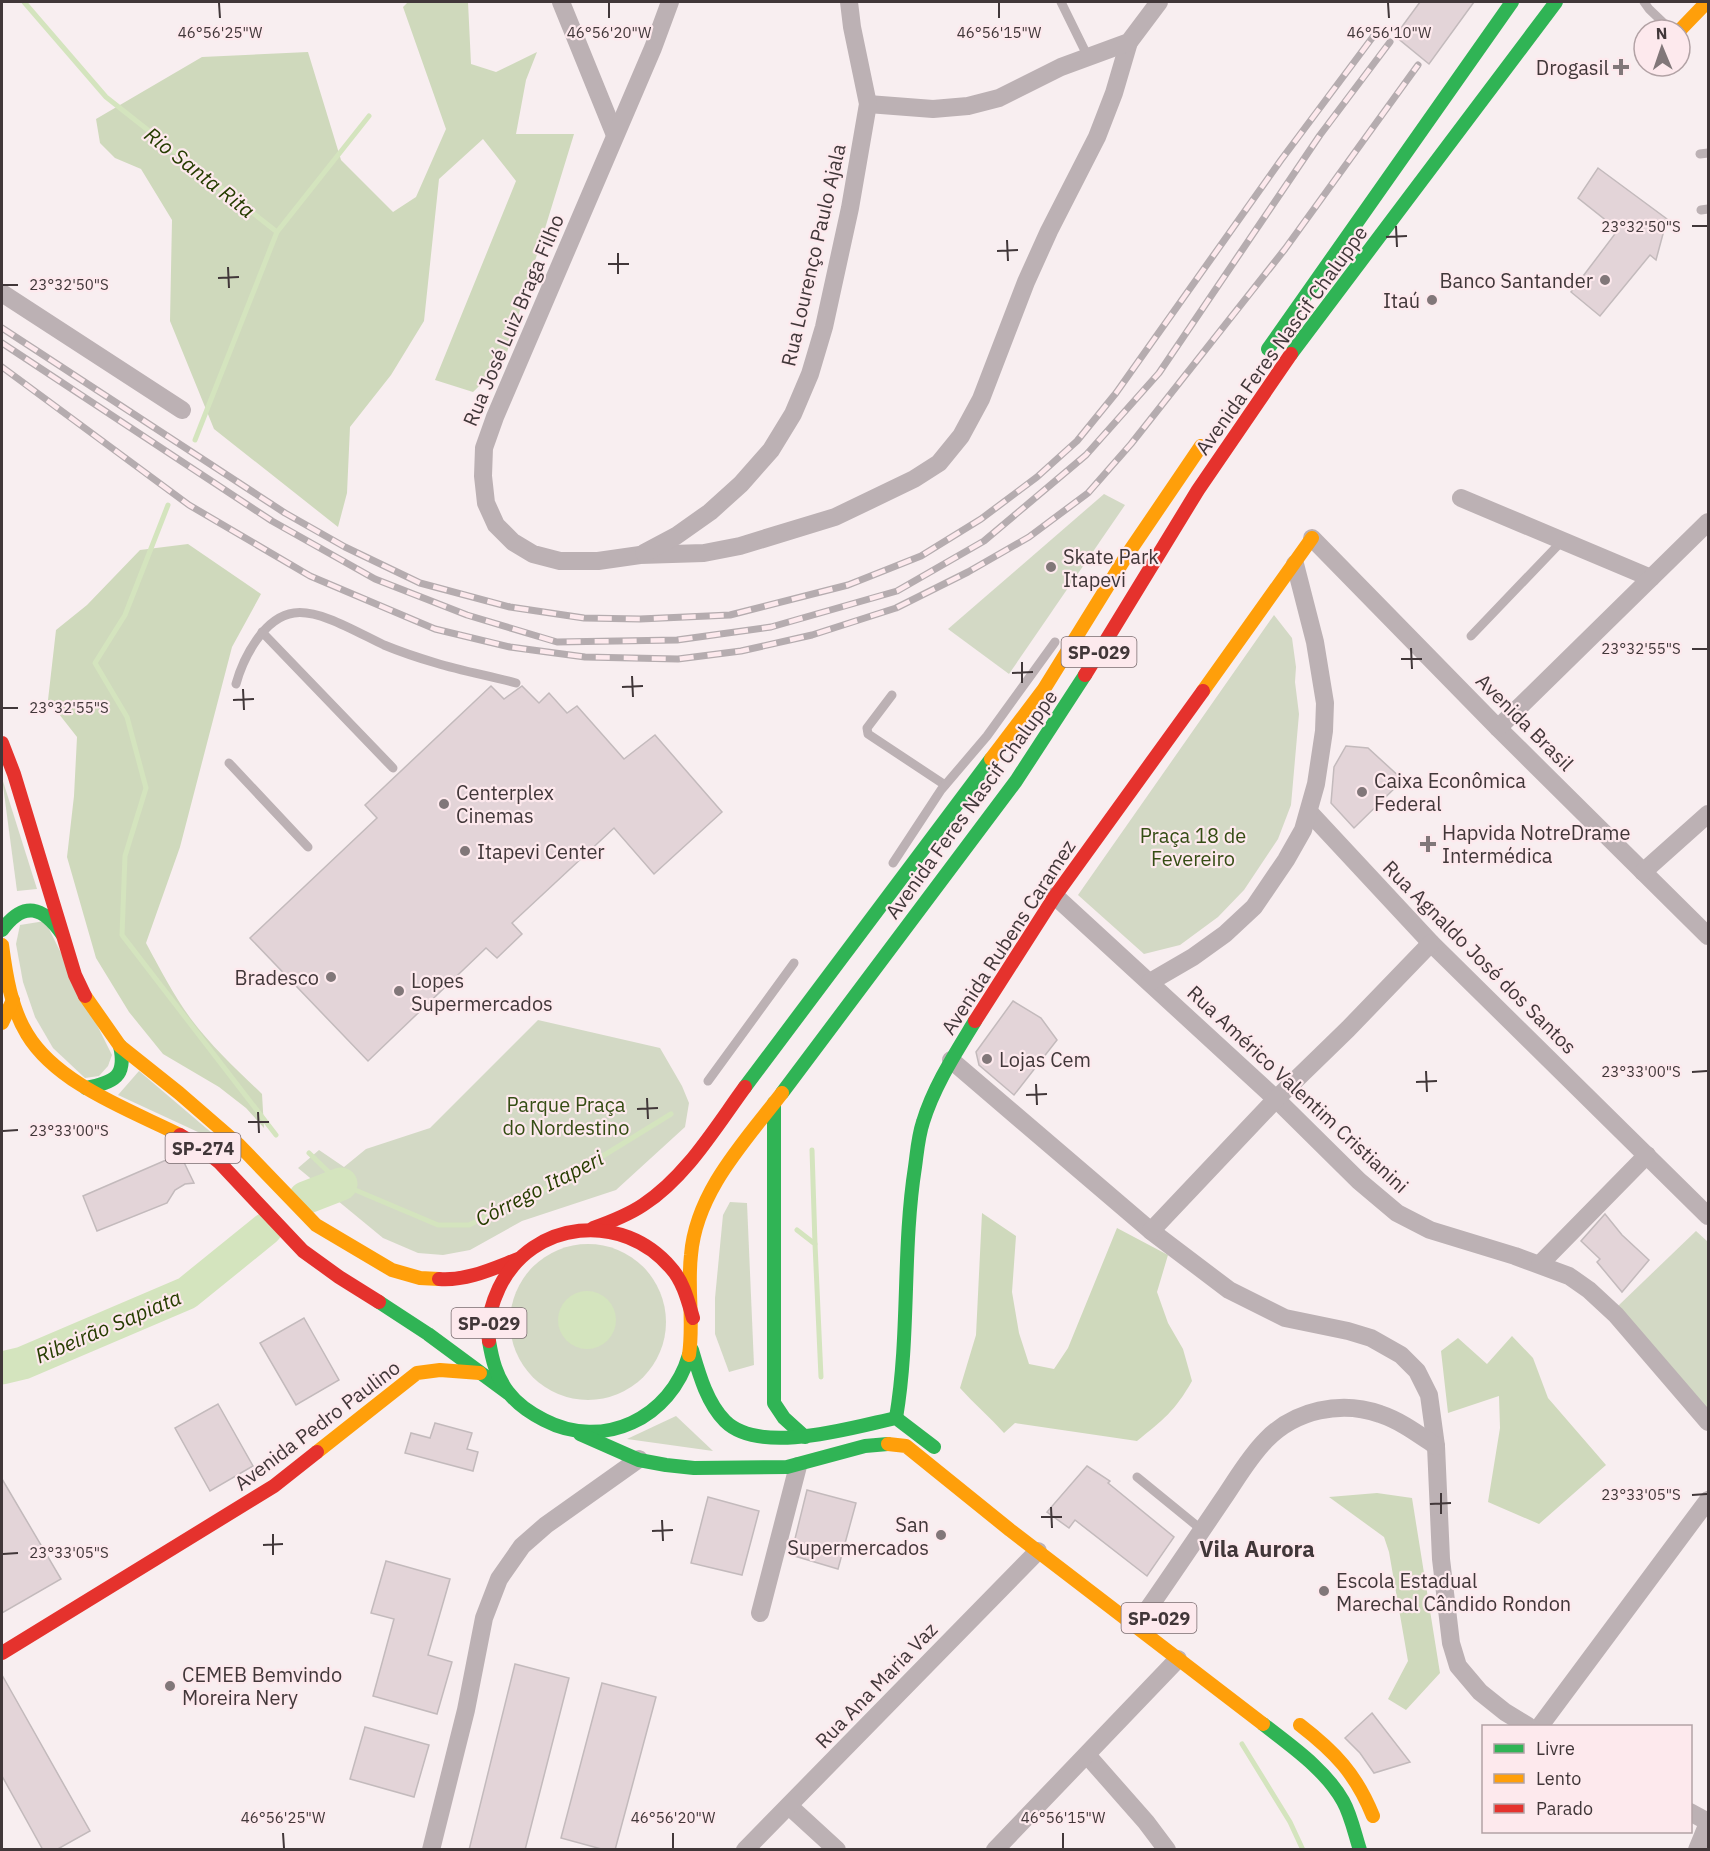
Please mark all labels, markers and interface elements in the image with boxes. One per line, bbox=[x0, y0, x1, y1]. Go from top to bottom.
north arrow bbox=[1632, 18, 1692, 78]
text: 46°56'25"W bbox=[178, 23, 263, 42]
text: 46°56'20"W bbox=[567, 23, 652, 42]
text: 46°56'15"W bbox=[957, 23, 1042, 42]
text: 46°56'10"W bbox=[1347, 23, 1432, 42]
text: N bbox=[1655, 23, 1668, 43]
place label: Drogasil bbox=[1536, 54, 1609, 81]
marker: Drogasil bbox=[1614, 60, 1628, 74]
water label: Rio Santa Rita bbox=[139, 120, 261, 224]
street label: Rua Lourenço Paulo Ajala bbox=[774, 141, 852, 369]
street label: Rua José Luiz Braga Filho bbox=[456, 210, 570, 430]
text: 23°32'50"S bbox=[1601, 217, 1681, 236]
street label: Avenida Feres Nascif Chaluppe bbox=[1189, 220, 1373, 460]
place label: Banco Santander bbox=[1439, 267, 1593, 294]
marker: Banco Santander bbox=[1598, 273, 1612, 287]
text: 23°32'50"S bbox=[29, 275, 109, 294]
place label: Itaú bbox=[1383, 287, 1420, 314]
marker: Itaú bbox=[1425, 293, 1439, 307]
place label: Skate Park Itapevi bbox=[1063, 543, 1159, 593]
marker: Skate Park Itapevi bbox=[1044, 560, 1058, 574]
road number: SP-029 bbox=[1062, 637, 1136, 667]
text: 23°32'55"S bbox=[1601, 639, 1681, 658]
street label: Avenida Brasil bbox=[1470, 667, 1580, 777]
street label: Avenida Feres Nascif Chaluppe bbox=[879, 684, 1063, 924]
text: 23°32'55"S bbox=[29, 698, 109, 717]
place label: Caixa Econômica Federal bbox=[1374, 767, 1526, 817]
place label: Centerplex Cinemas bbox=[456, 779, 554, 829]
marker: Caixa Econômica Federal bbox=[1355, 785, 1369, 799]
marker: Centerplex Cinemas bbox=[437, 797, 451, 811]
place label: Hapvida NotreDrame Intermédica bbox=[1442, 819, 1630, 869]
park label: Praça 18 de Fevereiro bbox=[1140, 822, 1246, 872]
street label: Avenida Rubens Caramez bbox=[935, 834, 1081, 1040]
marker: Hapvida NotreDrame Intermédica bbox=[1419, 835, 1437, 853]
place label: Itapevi Center bbox=[477, 838, 605, 865]
marker: Itapevi Center bbox=[458, 844, 472, 858]
street label: Rua Agnaldo José dos Santos bbox=[1377, 854, 1583, 1060]
place label: Bradesco bbox=[235, 964, 319, 991]
place label: Lopes Supermercados bbox=[411, 967, 553, 1017]
marker: Bradesco bbox=[324, 970, 338, 984]
street label: Rua Américo Valentim Cristianini bbox=[1182, 979, 1414, 1199]
marker: Lopes Supermercados bbox=[392, 984, 406, 998]
place label: Lojas Cem bbox=[999, 1046, 1091, 1073]
marker: Lojas Cem bbox=[980, 1052, 994, 1066]
text: 23°33'00"S bbox=[1601, 1062, 1681, 1081]
park label: Parque Praça do Nordestino bbox=[503, 1091, 629, 1141]
text: 23°33'00"S bbox=[29, 1121, 109, 1140]
road number: SP-274 bbox=[166, 1133, 240, 1163]
water label: Córrego Itaperi bbox=[470, 1143, 608, 1232]
water label: Ribeirão Sapiata bbox=[31, 1283, 185, 1369]
road number: SP-029 bbox=[452, 1308, 526, 1338]
street label: Avenida Pedro Paulino bbox=[229, 1354, 405, 1496]
text: 23°33'05"S bbox=[1601, 1485, 1681, 1504]
place label: San Supermercados bbox=[787, 1511, 929, 1561]
marker: San Supermercados bbox=[934, 1528, 948, 1542]
district label: Vila Aurora bbox=[1199, 1534, 1315, 1563]
text: 23°33'05"S bbox=[29, 1543, 109, 1562]
place label: Escola Estadual Marechal Cândido Rondon bbox=[1336, 1567, 1571, 1617]
marker: Escola Estadual Marechal Cândido Rondon bbox=[1317, 1584, 1331, 1598]
road number: SP-029 bbox=[1122, 1603, 1196, 1633]
street label: Rua Ana Maria Vaz bbox=[809, 1616, 943, 1754]
place label: CEMEB Bemvindo Moreira Nery bbox=[182, 1661, 342, 1711]
marker: CEMEB Bemvindo Moreira Nery bbox=[163, 1679, 177, 1693]
legend bbox=[1482, 1725, 1692, 1833]
text: Livre bbox=[1536, 1737, 1575, 1760]
text: Lento bbox=[1536, 1767, 1581, 1790]
text: Parado bbox=[1536, 1797, 1593, 1820]
text: 46°56'25"W bbox=[241, 1808, 326, 1827]
text: 46°56'20"W bbox=[631, 1808, 716, 1827]
text: 46°56'15"W bbox=[1021, 1808, 1106, 1827]

